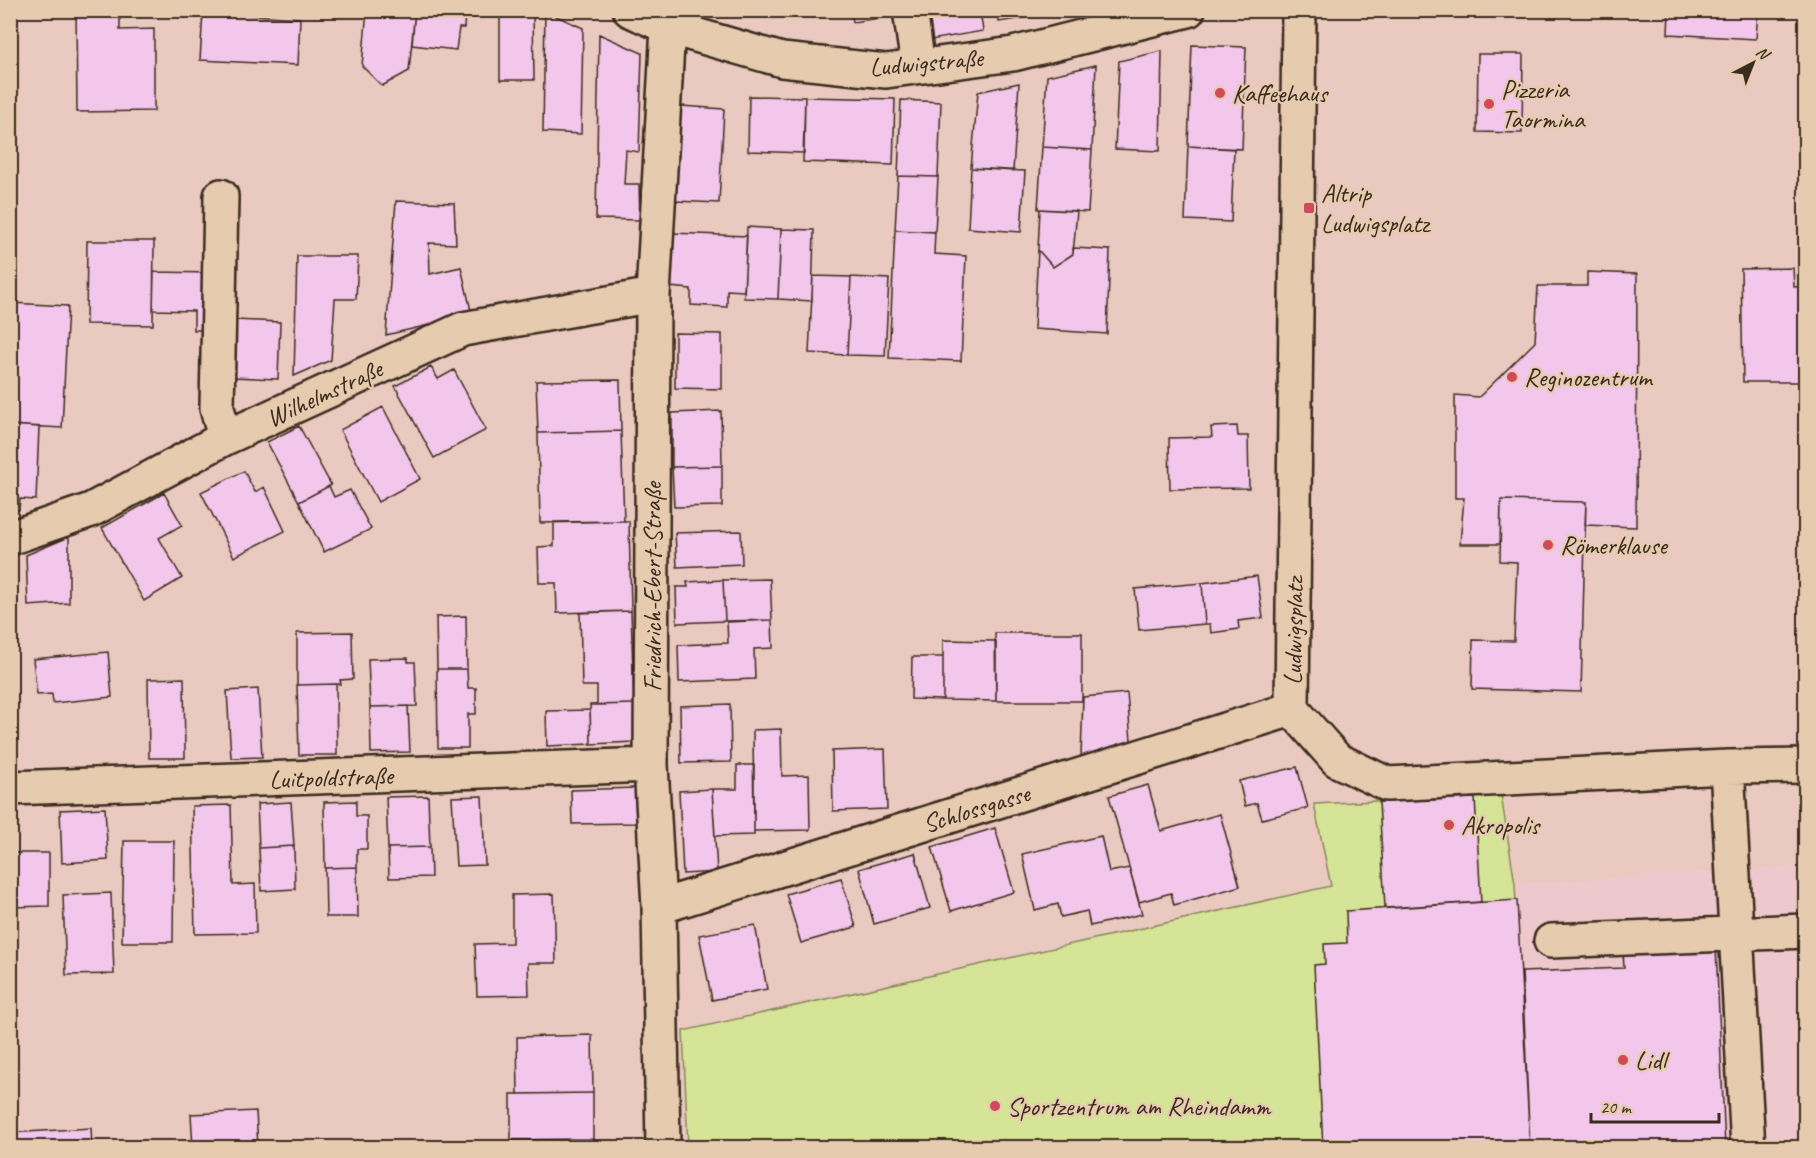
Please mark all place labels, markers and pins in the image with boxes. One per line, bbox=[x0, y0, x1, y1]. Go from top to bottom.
place label: Pizzeria Taormina bbox=[1501, 73, 1586, 136]
place label: Kaffeehaus bbox=[1232, 77, 1329, 110]
marker: Kaffeehaus bbox=[1213, 86, 1227, 100]
marker: Pizzeria Taormina bbox=[1482, 97, 1496, 111]
place label: Altrip Ludwigsplatz bbox=[1321, 177, 1432, 240]
marker: Altrip Ludwigsplatz bbox=[1302, 201, 1316, 215]
place label: Reginozentrum bbox=[1524, 361, 1654, 394]
marker: Reginozentrum bbox=[1505, 370, 1519, 384]
place label: Römerklause bbox=[1560, 529, 1669, 562]
marker: Römerklause bbox=[1541, 538, 1555, 552]
place label: Akropolis bbox=[1461, 809, 1541, 842]
marker: Akropolis bbox=[1442, 818, 1456, 832]
place label: Lidl bbox=[1635, 1044, 1670, 1077]
marker: Lidl bbox=[1616, 1053, 1630, 1067]
place label: Sportzentrum am Rheindamm bbox=[1007, 1090, 1272, 1123]
marker: Sportzentrum am Rheindamm bbox=[988, 1099, 1002, 1113]

